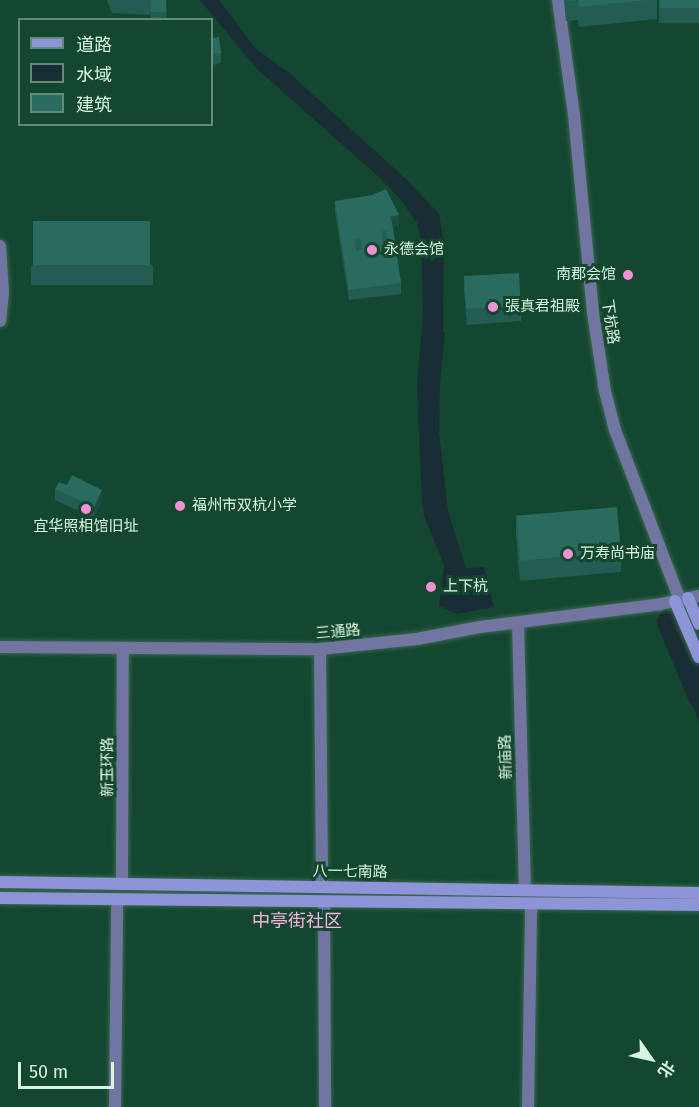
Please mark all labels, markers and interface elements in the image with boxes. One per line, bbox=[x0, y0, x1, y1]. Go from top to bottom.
legend bbox=[18, 18, 213, 126]
text: 道路 bbox=[76, 34, 112, 56]
text: 水域 bbox=[76, 64, 112, 86]
text: 建筑 bbox=[76, 94, 112, 116]
place label: 永德会馆 bbox=[384, 241, 444, 259]
marker: 永德会馆 bbox=[365, 243, 379, 257]
place label: 南郡会馆 bbox=[556, 266, 616, 284]
marker: 南郡会馆 bbox=[621, 268, 635, 282]
place label: 張真君祖殿 bbox=[505, 298, 580, 316]
street label: 下杭路 bbox=[598, 298, 622, 346]
marker: 張真君祖殿 bbox=[486, 300, 500, 314]
place label: 福州市双杭小学 bbox=[192, 497, 297, 515]
marker: 福州市双杭小学 bbox=[173, 499, 187, 513]
marker: 宜华照相馆旧址 bbox=[79, 502, 93, 516]
place label: 宜华照相馆旧址 bbox=[34, 518, 138, 536]
place label: 万寿尚书庙 bbox=[580, 545, 655, 563]
marker: 万寿尚书庙 bbox=[561, 547, 575, 561]
place label: 上下杭 bbox=[443, 578, 488, 596]
marker: 上下杭 bbox=[424, 580, 438, 594]
street label: 三通路 bbox=[315, 621, 361, 643]
street label: 新庙路 bbox=[496, 734, 516, 780]
street label: 新玉环路 bbox=[99, 737, 117, 797]
street label: 八一七南路 bbox=[312, 862, 388, 882]
district label: 中亭街社区 bbox=[252, 910, 342, 932]
north arrow bbox=[621, 1029, 681, 1089]
scale bar bbox=[21, 1050, 117, 1088]
text: 北 bbox=[654, 1057, 679, 1081]
text: 50 m bbox=[29, 1061, 68, 1083]

